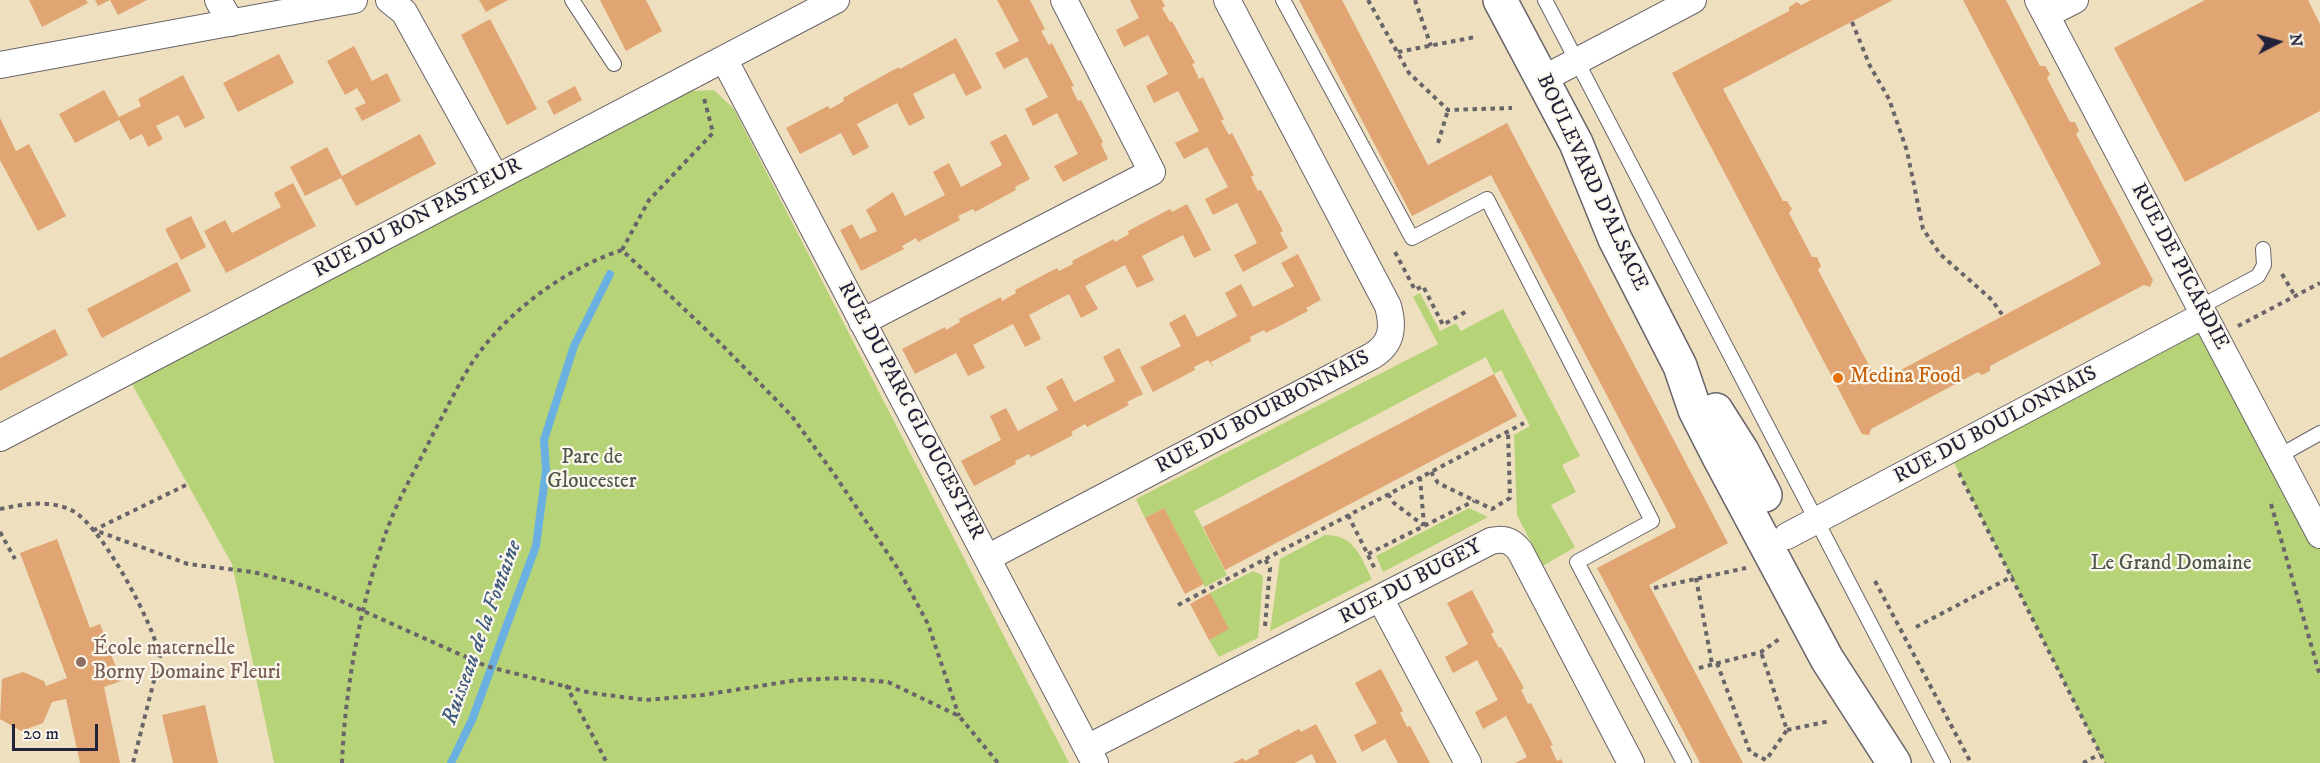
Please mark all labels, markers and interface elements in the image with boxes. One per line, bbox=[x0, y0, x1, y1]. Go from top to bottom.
north arrow bbox=[2248, 12, 2308, 72]
text: N bbox=[2285, 33, 2307, 48]
street label: BOULEVARD D'ALSACE bbox=[1530, 71, 1652, 295]
street label: RUE DU BON PASTEUR bbox=[310, 153, 526, 285]
street label: RUE DE PICARDIE bbox=[2124, 179, 2234, 355]
street label: RUE DU PARC GLOUCESTER bbox=[831, 278, 989, 544]
street label: RUE DU BOURBONNAIS bbox=[1152, 346, 1374, 480]
street label: RUE DU BOULONNAIS bbox=[1890, 362, 2102, 490]
place label: Medina Food bbox=[1850, 365, 1961, 391]
marker: Medina Food bbox=[1831, 371, 1845, 385]
park label: Parc de Gloucester bbox=[547, 446, 637, 496]
street label: RUE DU BUGEY bbox=[1336, 535, 1486, 631]
water label: Ruisseau de la Fontaine bbox=[437, 537, 529, 729]
park label: Le Grand Domaine bbox=[2090, 552, 2252, 578]
place label: École maternelle Borny Domaine Fleuri bbox=[93, 637, 281, 687]
marker: École maternelle Borny Domaine Fleuri bbox=[74, 655, 88, 669]
scale bar bbox=[15, 712, 100, 750]
text: 20 m bbox=[23, 723, 59, 745]

